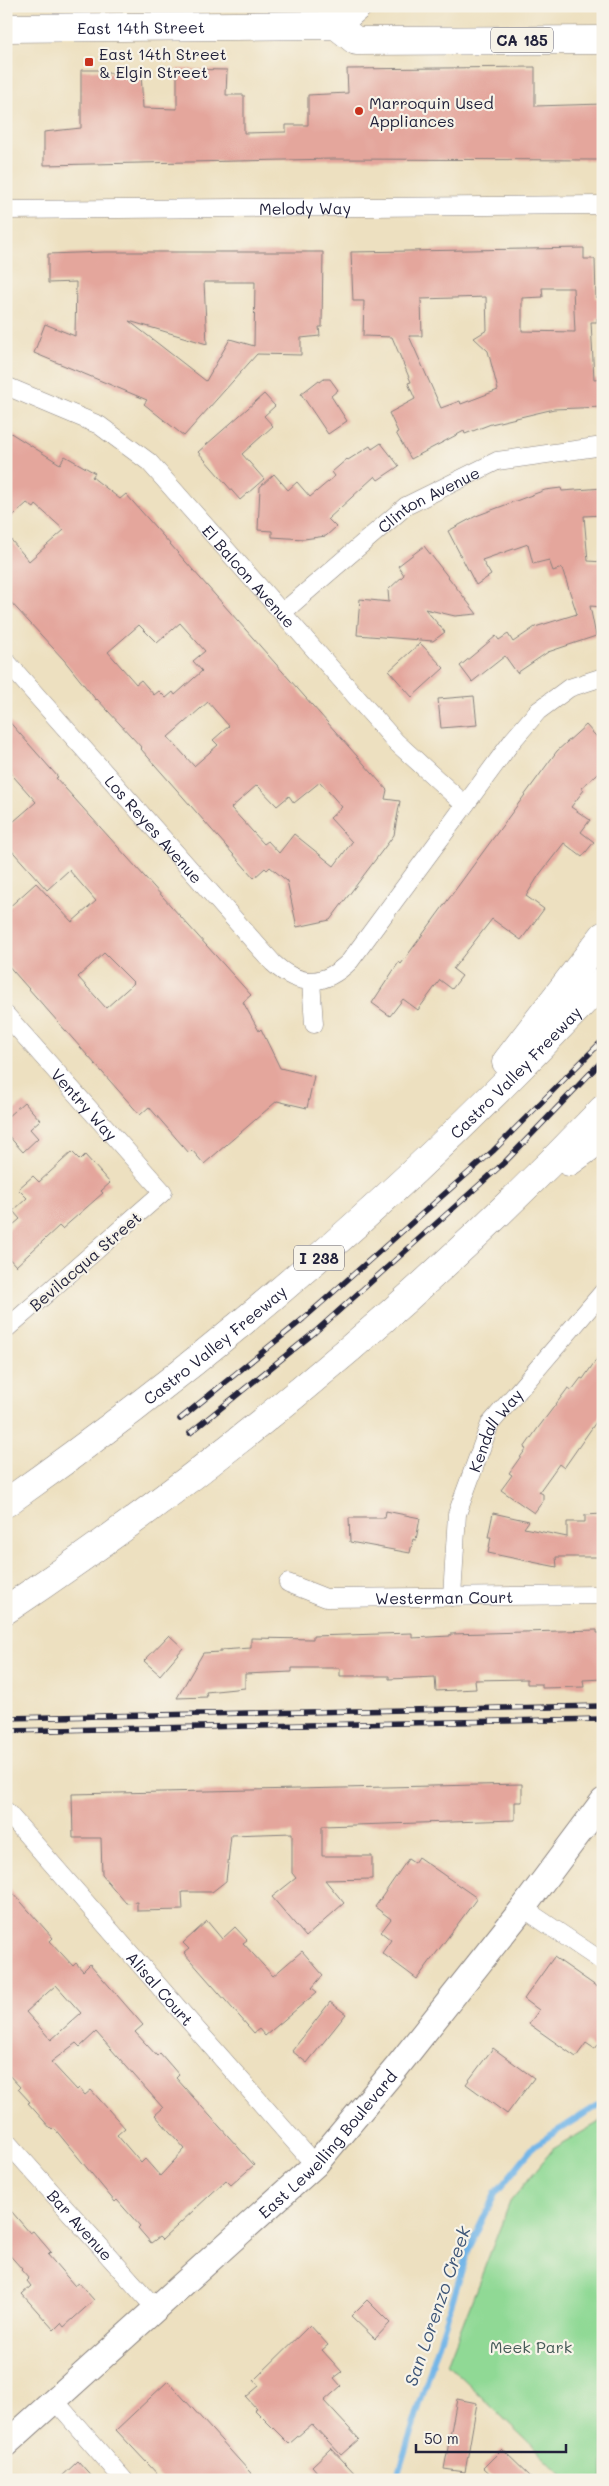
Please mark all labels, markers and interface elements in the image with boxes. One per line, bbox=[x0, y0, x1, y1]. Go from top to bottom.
street label: East 14th Street bbox=[77, 16, 205, 38]
road number: CA 185 bbox=[491, 28, 553, 52]
place label: East 14th Street & Elgin Street bbox=[99, 43, 227, 82]
marker: East 14th Street & Elgin Street bbox=[83, 56, 95, 68]
place label: Marroquin Used Appliances bbox=[369, 92, 494, 131]
marker: Marroquin Used Appliances bbox=[353, 105, 365, 117]
street label: Melody Way bbox=[259, 197, 351, 218]
street label: Clinton Avenue bbox=[373, 461, 483, 537]
street label: El Balcon Avenue bbox=[198, 520, 301, 632]
street label: Los Reyes Avenue bbox=[101, 770, 208, 887]
street label: Castro Valley Freeway bbox=[445, 1001, 585, 1143]
street label: Ventry Way bbox=[47, 1063, 123, 1145]
street label: Bevilacqua Street bbox=[25, 1207, 145, 1315]
road number: I 238 bbox=[294, 1246, 344, 1270]
street label: Castro Valley Freeway bbox=[139, 1280, 290, 1409]
street label: Kendall Way bbox=[463, 1384, 527, 1475]
street label: Westerman Court bbox=[375, 1585, 513, 1608]
street label: Alisal Court bbox=[122, 1947, 199, 2029]
street label: East Lewelling Boulevard bbox=[253, 2065, 401, 2222]
street label: Bar Avenue bbox=[43, 2185, 118, 2265]
water label: San Lorenzo Creek bbox=[398, 2222, 476, 2389]
park label: Meek Park bbox=[490, 2336, 572, 2357]
scale bar bbox=[416, 2421, 566, 2453]
text: 50 m bbox=[424, 2428, 459, 2448]

